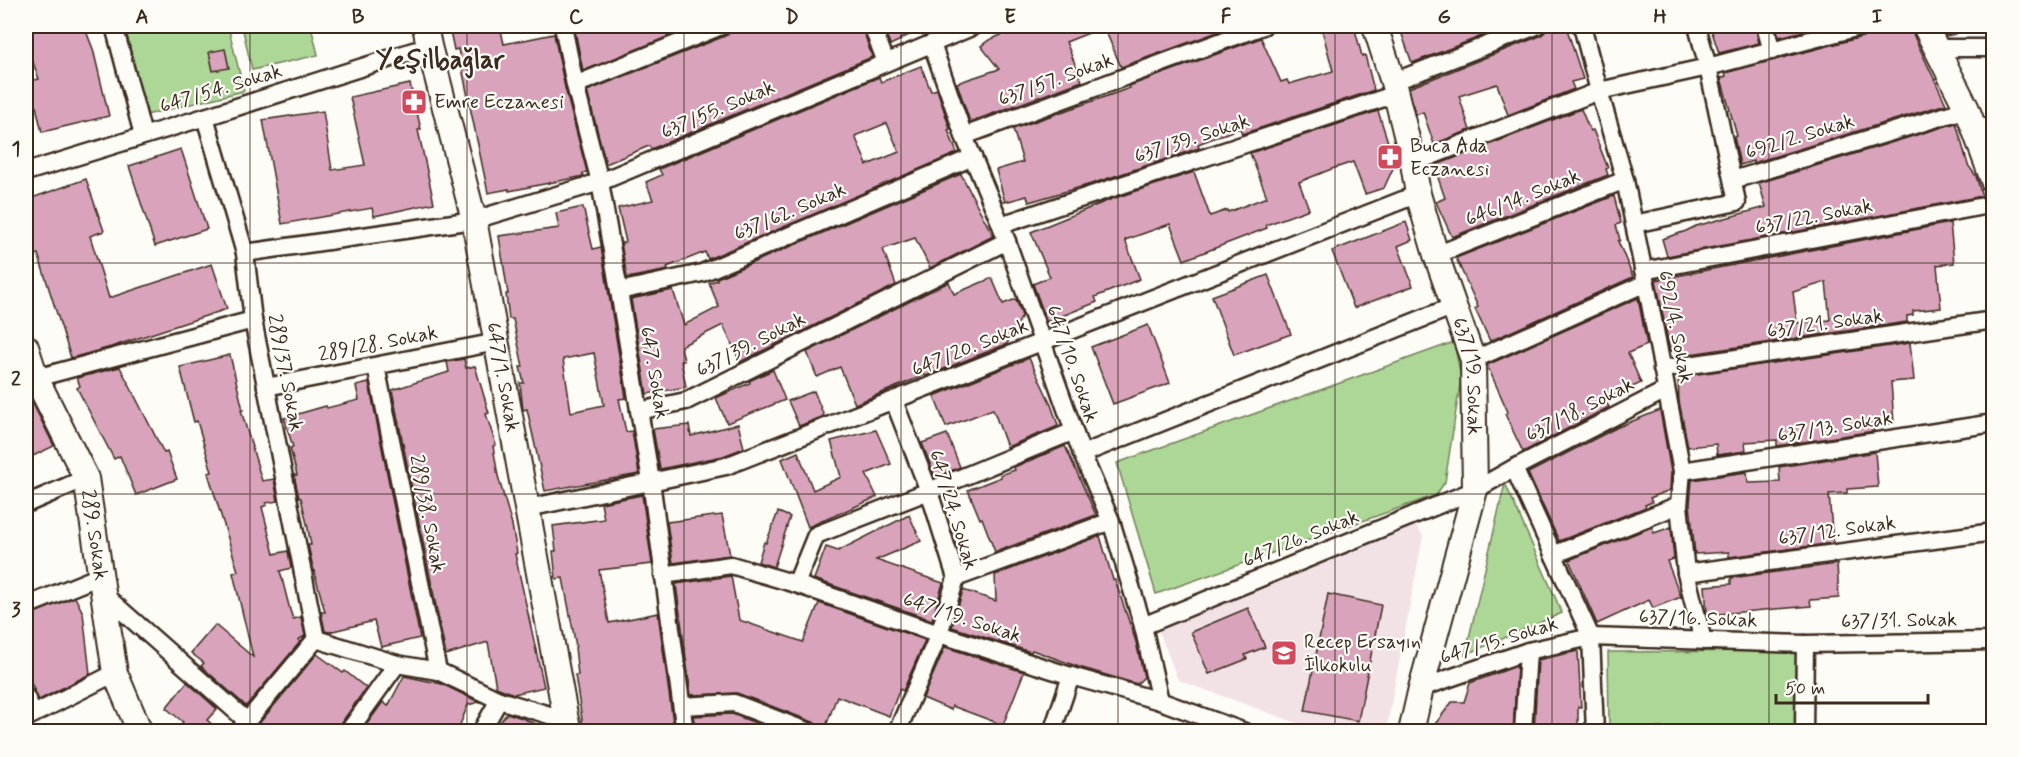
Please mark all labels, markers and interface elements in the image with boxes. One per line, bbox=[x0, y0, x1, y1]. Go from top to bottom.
text: A bbox=[135, 4, 149, 31]
text: B bbox=[352, 4, 365, 31]
text: C bbox=[569, 4, 584, 31]
text: D bbox=[785, 4, 799, 31]
text: E bbox=[1004, 4, 1016, 31]
text: F bbox=[1221, 4, 1232, 31]
text: G bbox=[1437, 4, 1451, 31]
text: H bbox=[1653, 4, 1667, 31]
text: I bbox=[1872, 4, 1882, 31]
district label: Yeşilbağlar bbox=[376, 44, 506, 79]
street label: 637/57. Sokak bbox=[995, 47, 1117, 113]
street label: 647/54. Sokak bbox=[157, 58, 286, 120]
street label: 637/55. Sokak bbox=[657, 74, 779, 146]
pharmacy icon: Emre Eczanesi bbox=[399, 87, 429, 117]
place label: Emre Eczanesi bbox=[434, 89, 564, 116]
street label: 637/39. Sokak bbox=[1131, 108, 1253, 170]
street label: 692/2. Sokak bbox=[1742, 108, 1858, 166]
place label: Buca Ada Eczanesi bbox=[1410, 133, 1489, 183]
text: 1 bbox=[12, 136, 20, 163]
pharmacy icon: Buca Ada Eczanesi bbox=[1375, 142, 1405, 172]
street label: 646/14. Sokak bbox=[1461, 163, 1585, 233]
street label: 637/62. Sokak bbox=[730, 176, 850, 248]
street label: 637/22. Sokak bbox=[1753, 192, 1875, 242]
street label: 692/4. Sokak bbox=[1651, 268, 1699, 386]
street label: 647/10. Sokak bbox=[1039, 302, 1105, 427]
street label: 637/21. Sokak bbox=[1765, 302, 1885, 346]
street label: 637/39. Sokak bbox=[692, 306, 811, 384]
street label: 289/37. Sokak bbox=[260, 312, 310, 434]
street label: 647/20. Sokak bbox=[908, 312, 1032, 384]
street label: 637/19. Sokak bbox=[1445, 314, 1488, 436]
street label: 289/28. Sokak bbox=[316, 319, 440, 369]
street label: 647/1. Sokak bbox=[480, 320, 526, 435]
street label: 647. Sokak bbox=[633, 325, 675, 422]
text: 2 bbox=[11, 366, 21, 393]
street label: 637/18. Sokak bbox=[1521, 371, 1639, 449]
street label: 637/13. Sokak bbox=[1776, 405, 1895, 449]
street label: 647/24. Sokak bbox=[922, 447, 984, 573]
street label: 289/38. Sokak bbox=[402, 452, 452, 576]
street label: 289. Sokak bbox=[74, 488, 115, 582]
street label: 647/26. Sokak bbox=[1239, 503, 1363, 575]
street label: 637/12. Sokak bbox=[1777, 509, 1897, 553]
street label: 647/19. Sokak bbox=[899, 586, 1025, 650]
text: 3 bbox=[11, 597, 21, 624]
street label: 637/16. Sokak bbox=[1638, 603, 1758, 635]
street label: 637/31. Sokak bbox=[1841, 606, 1957, 636]
street label: 647/15. Sokak bbox=[1437, 610, 1561, 672]
place label: Recep Ersayın İlkokulu bbox=[1304, 629, 1421, 679]
school or university icon: Recep Ersayın İlkokulu bbox=[1269, 638, 1299, 668]
scale bar bbox=[1776, 667, 1928, 705]
text: 50 m bbox=[1785, 677, 1825, 701]

